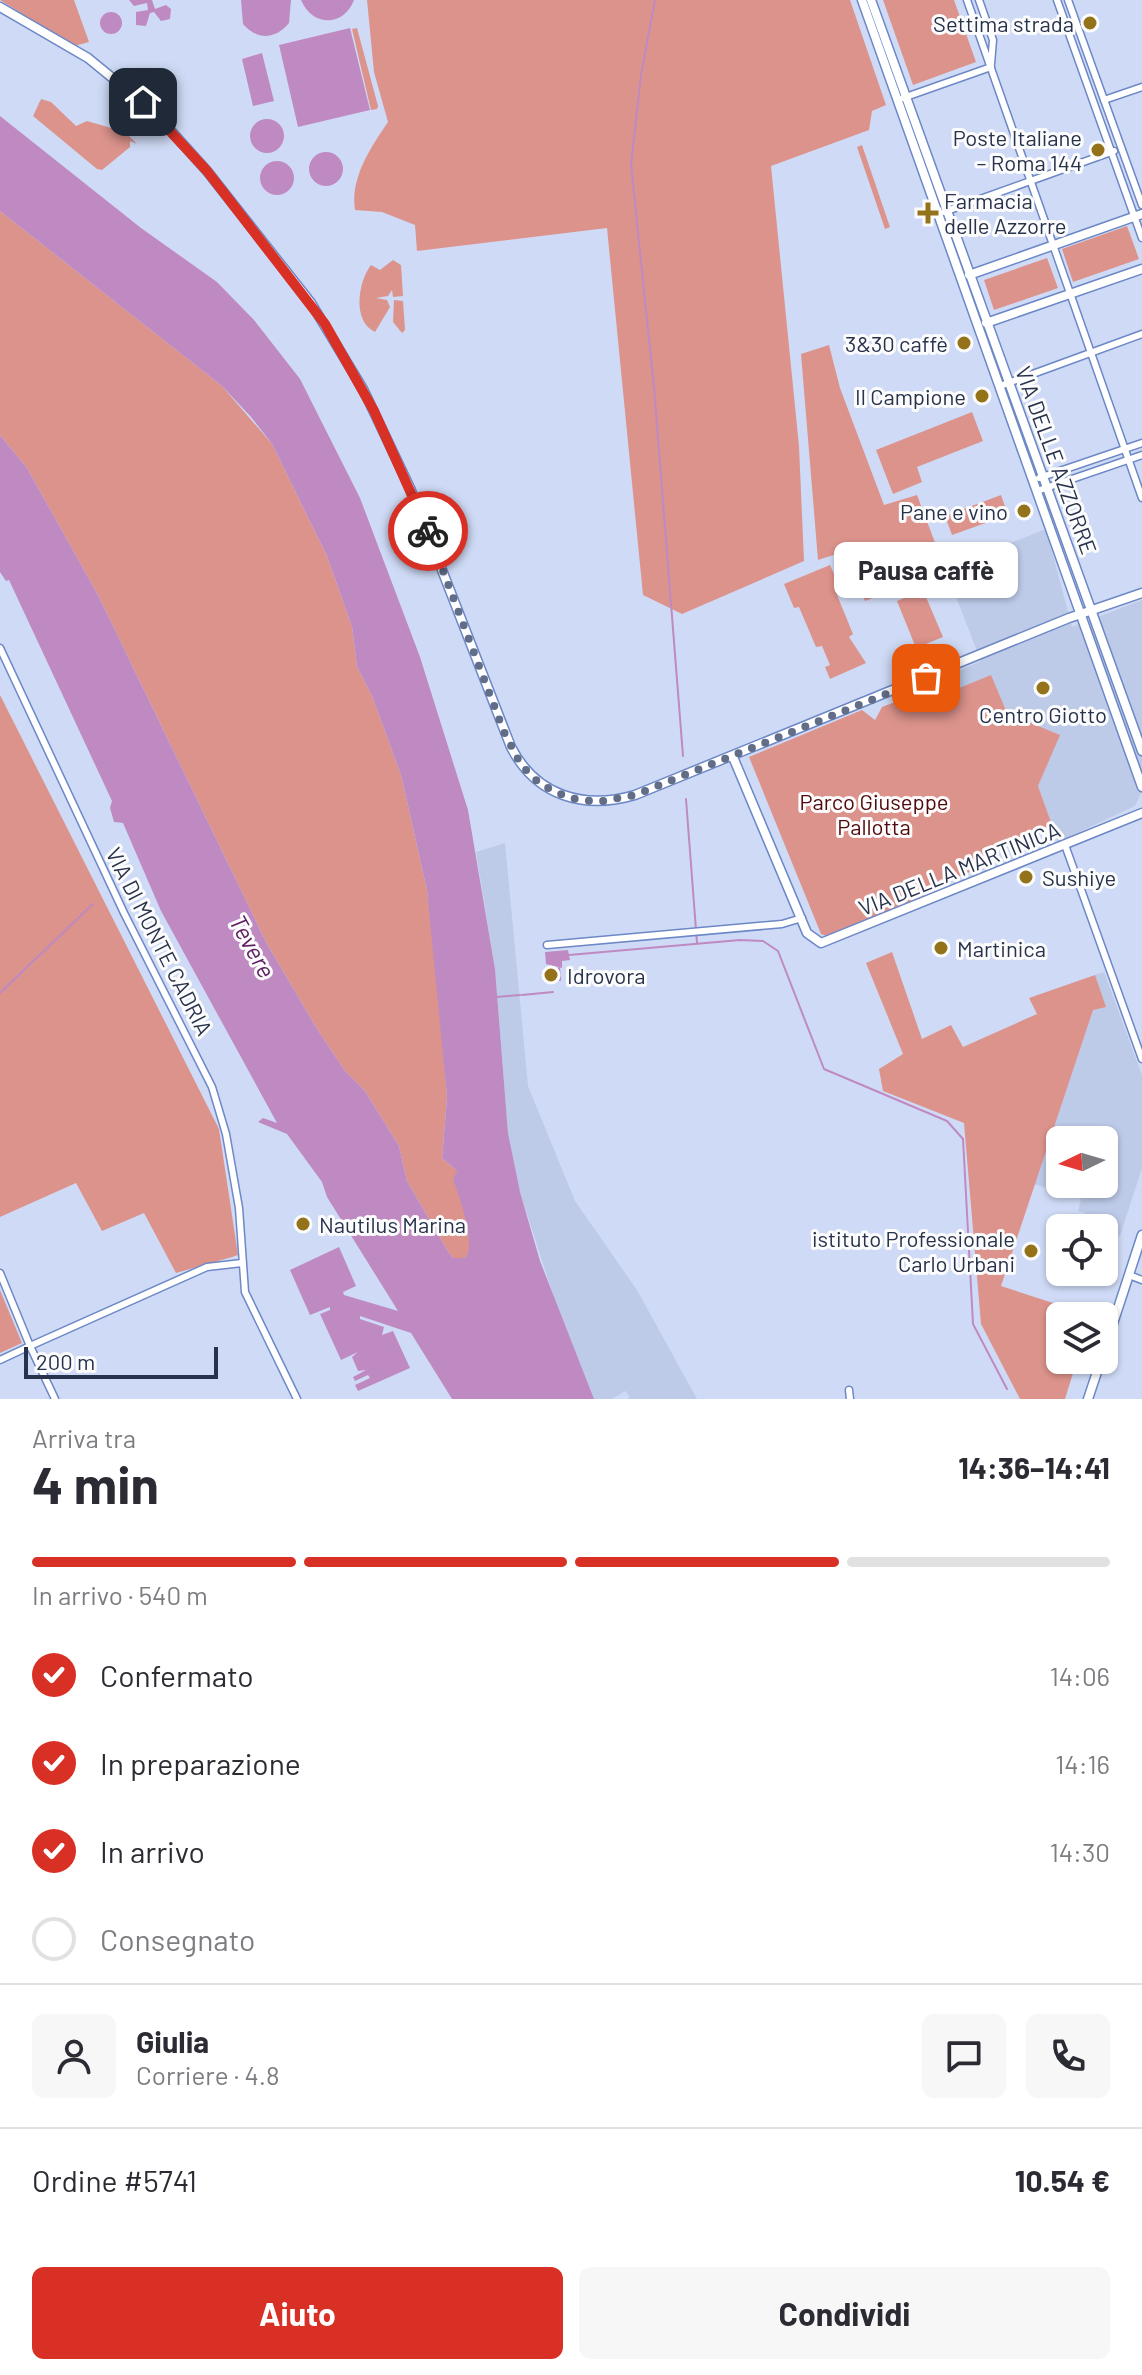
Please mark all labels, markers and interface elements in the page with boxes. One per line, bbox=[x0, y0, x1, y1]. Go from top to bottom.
place label: Settima strada bbox=[933, 10, 1074, 36]
marker: Settima strada bbox=[1081, 14, 1099, 32]
pin bbox=[109, 68, 177, 136]
icon: home bbox=[121, 80, 165, 124]
place label: Poste Italiane – Roma 144 bbox=[953, 124, 1082, 175]
marker: Poste Italiane – Roma 144 bbox=[1089, 141, 1107, 159]
place label: Farmacia delle Azzorre bbox=[944, 187, 1067, 238]
marker: Farmacia delle Azzorre bbox=[919, 204, 937, 222]
place label: 3&30 caffè bbox=[845, 330, 948, 356]
marker: 3&30 caffè bbox=[955, 334, 973, 352]
street label: VIA DELLE AZZORRE bbox=[1011, 363, 1103, 557]
place label: Il Campione bbox=[855, 383, 966, 409]
marker: Il Campione bbox=[973, 387, 991, 405]
courier bbox=[388, 491, 468, 571]
place label: Pane e vino bbox=[900, 498, 1008, 524]
marker: Pane e vino bbox=[1015, 502, 1033, 520]
icon: bike bbox=[406, 509, 450, 553]
callout: Pausa caffè bbox=[834, 542, 1018, 598]
text: Pausa caffè bbox=[858, 554, 994, 585]
pin bbox=[892, 644, 960, 712]
icon: bag bbox=[904, 656, 948, 700]
marker: Centro Giotto bbox=[1034, 679, 1052, 697]
place label: Centro Giotto bbox=[979, 701, 1107, 727]
park label: Parco Giuseppe Pallotta bbox=[800, 788, 948, 839]
street label: VIA DELLA MARTINICA bbox=[854, 816, 1064, 920]
street label: VIA DI MONTE CADRIA bbox=[101, 843, 219, 1039]
place label: Sushiye bbox=[1042, 864, 1116, 890]
marker: Sushiye bbox=[1017, 868, 1035, 886]
water label: Tevere bbox=[224, 909, 282, 983]
place label: Martinica bbox=[957, 935, 1046, 961]
marker: Martinica bbox=[932, 939, 950, 957]
place label: Idrovora bbox=[567, 962, 645, 988]
marker: Idrovora bbox=[542, 966, 560, 984]
north arrow bbox=[1046, 1126, 1118, 1198]
map controls bbox=[1046, 1126, 1118, 1374]
place label: Nautilus Marina bbox=[319, 1211, 466, 1237]
button: locate bbox=[1046, 1214, 1118, 1286]
marker: Nautilus Marina bbox=[294, 1215, 312, 1233]
place label: istituto Professionale Carlo Urbani bbox=[812, 1225, 1015, 1276]
marker: istituto Professionale Carlo Urbani bbox=[1022, 1242, 1040, 1260]
button: layers bbox=[1046, 1302, 1118, 1374]
scale bar bbox=[24, 1343, 218, 1379]
text: 200 m bbox=[36, 1348, 95, 1374]
text: Arriva tra bbox=[32, 1422, 136, 1453]
text: 14:36–14:41 bbox=[958, 1449, 1110, 1485]
text: 4 min bbox=[32, 1452, 159, 1514]
text: In arrivo · 540 m bbox=[32, 1579, 208, 1610]
icon: check bbox=[32, 1653, 76, 1697]
text: Confermato bbox=[100, 1657, 254, 1693]
text: 14:06 bbox=[1050, 1660, 1110, 1691]
icon: check bbox=[32, 1741, 76, 1785]
text: In preparazione bbox=[100, 1745, 301, 1781]
text: 14:16 bbox=[1055, 1748, 1110, 1779]
icon: check bbox=[32, 1829, 76, 1873]
text: In arrivo bbox=[100, 1833, 205, 1869]
text: 14:30 bbox=[1050, 1836, 1110, 1867]
text: Consegnato bbox=[100, 1921, 255, 1957]
button: person bbox=[32, 2014, 116, 2098]
button: chat bbox=[922, 2014, 1006, 2098]
button: phone bbox=[1026, 2014, 1110, 2098]
text: Giulia bbox=[136, 2023, 209, 2059]
text: Corriere · 4.8 bbox=[136, 2059, 280, 2090]
text: Ordine #5741 bbox=[32, 2162, 197, 2198]
text: 10.54 € bbox=[1015, 2162, 1110, 2198]
button: Aiuto bbox=[32, 2267, 563, 2359]
button: Condividi bbox=[579, 2267, 1110, 2359]

